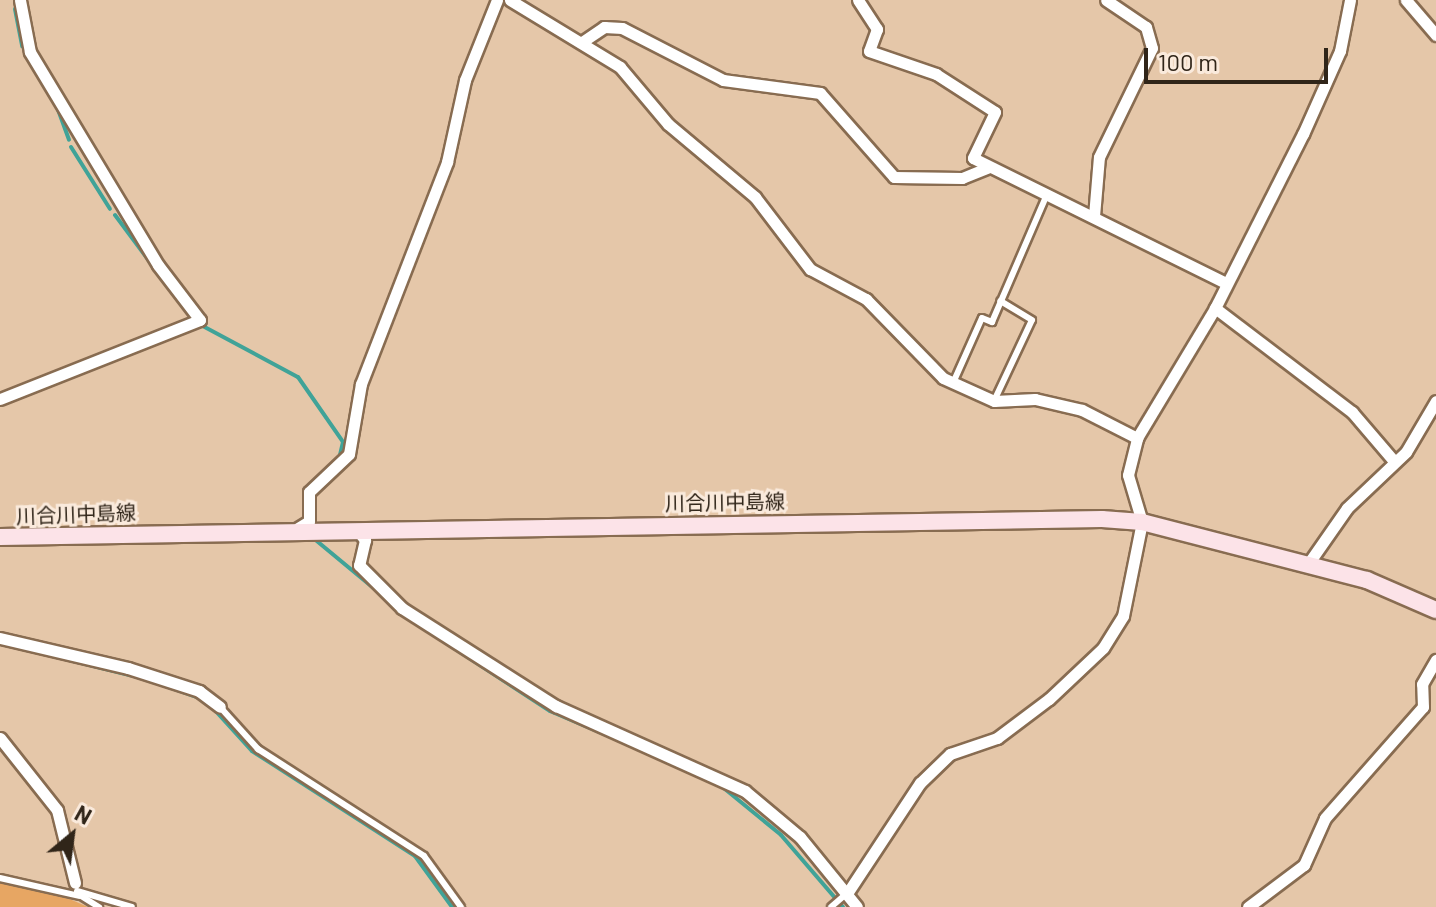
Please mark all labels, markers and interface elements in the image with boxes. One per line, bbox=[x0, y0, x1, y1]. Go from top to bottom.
scale bar bbox=[1148, 32, 1332, 82]
text: 100 m bbox=[1158, 47, 1218, 76]
street label: 川合川中島線 bbox=[665, 489, 785, 515]
street label: 川合川中島線 bbox=[16, 500, 136, 528]
north arrow bbox=[32, 795, 112, 875]
text: N bbox=[71, 799, 96, 829]

